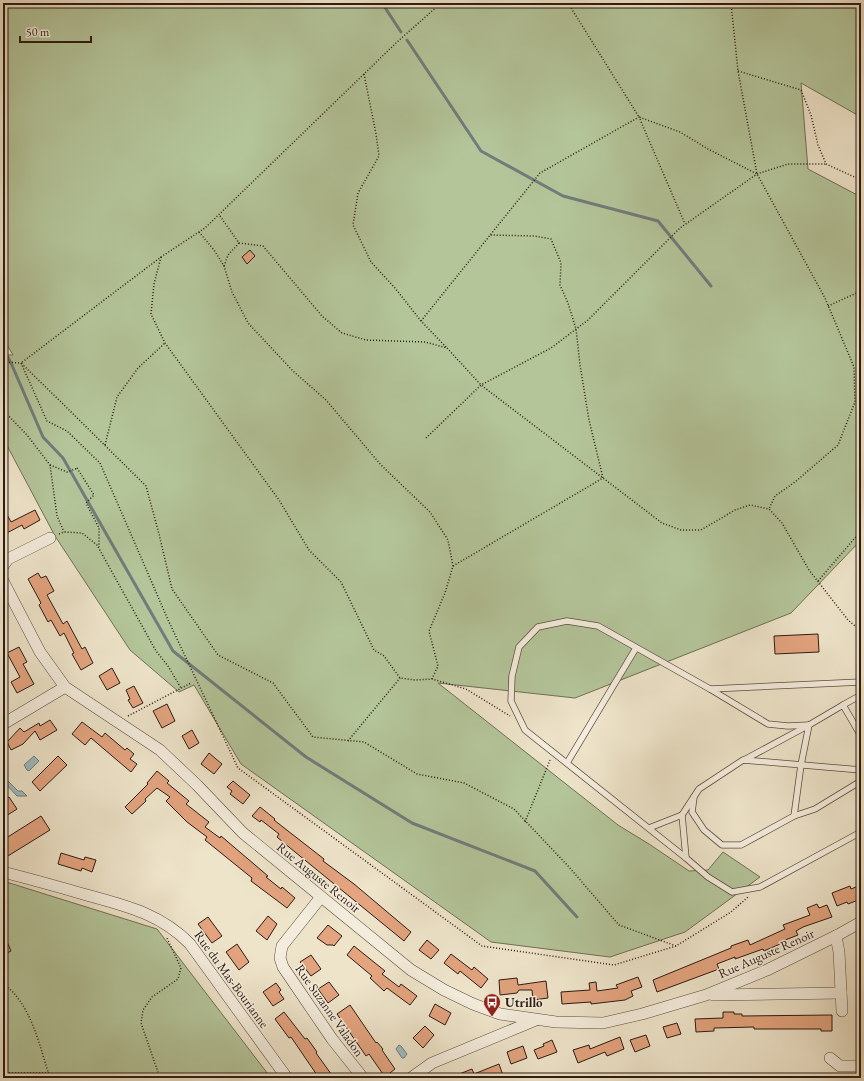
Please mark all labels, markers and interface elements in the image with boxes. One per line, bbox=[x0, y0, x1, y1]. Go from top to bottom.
scale bar bbox=[20, 18, 91, 44]
text: 50 m bbox=[26, 24, 50, 40]
street label: Rue Auguste Renoir bbox=[273, 838, 365, 917]
street label: Rue Auguste Renoir bbox=[716, 924, 817, 982]
street label: Rue du Mas-Bourianne bbox=[190, 927, 273, 1031]
street label: Rue Suzanne Valadon bbox=[291, 961, 368, 1060]
bus stop icon: Utrillo bbox=[482, 992, 502, 1017]
place label: Utrillo bbox=[505, 994, 543, 1011]

